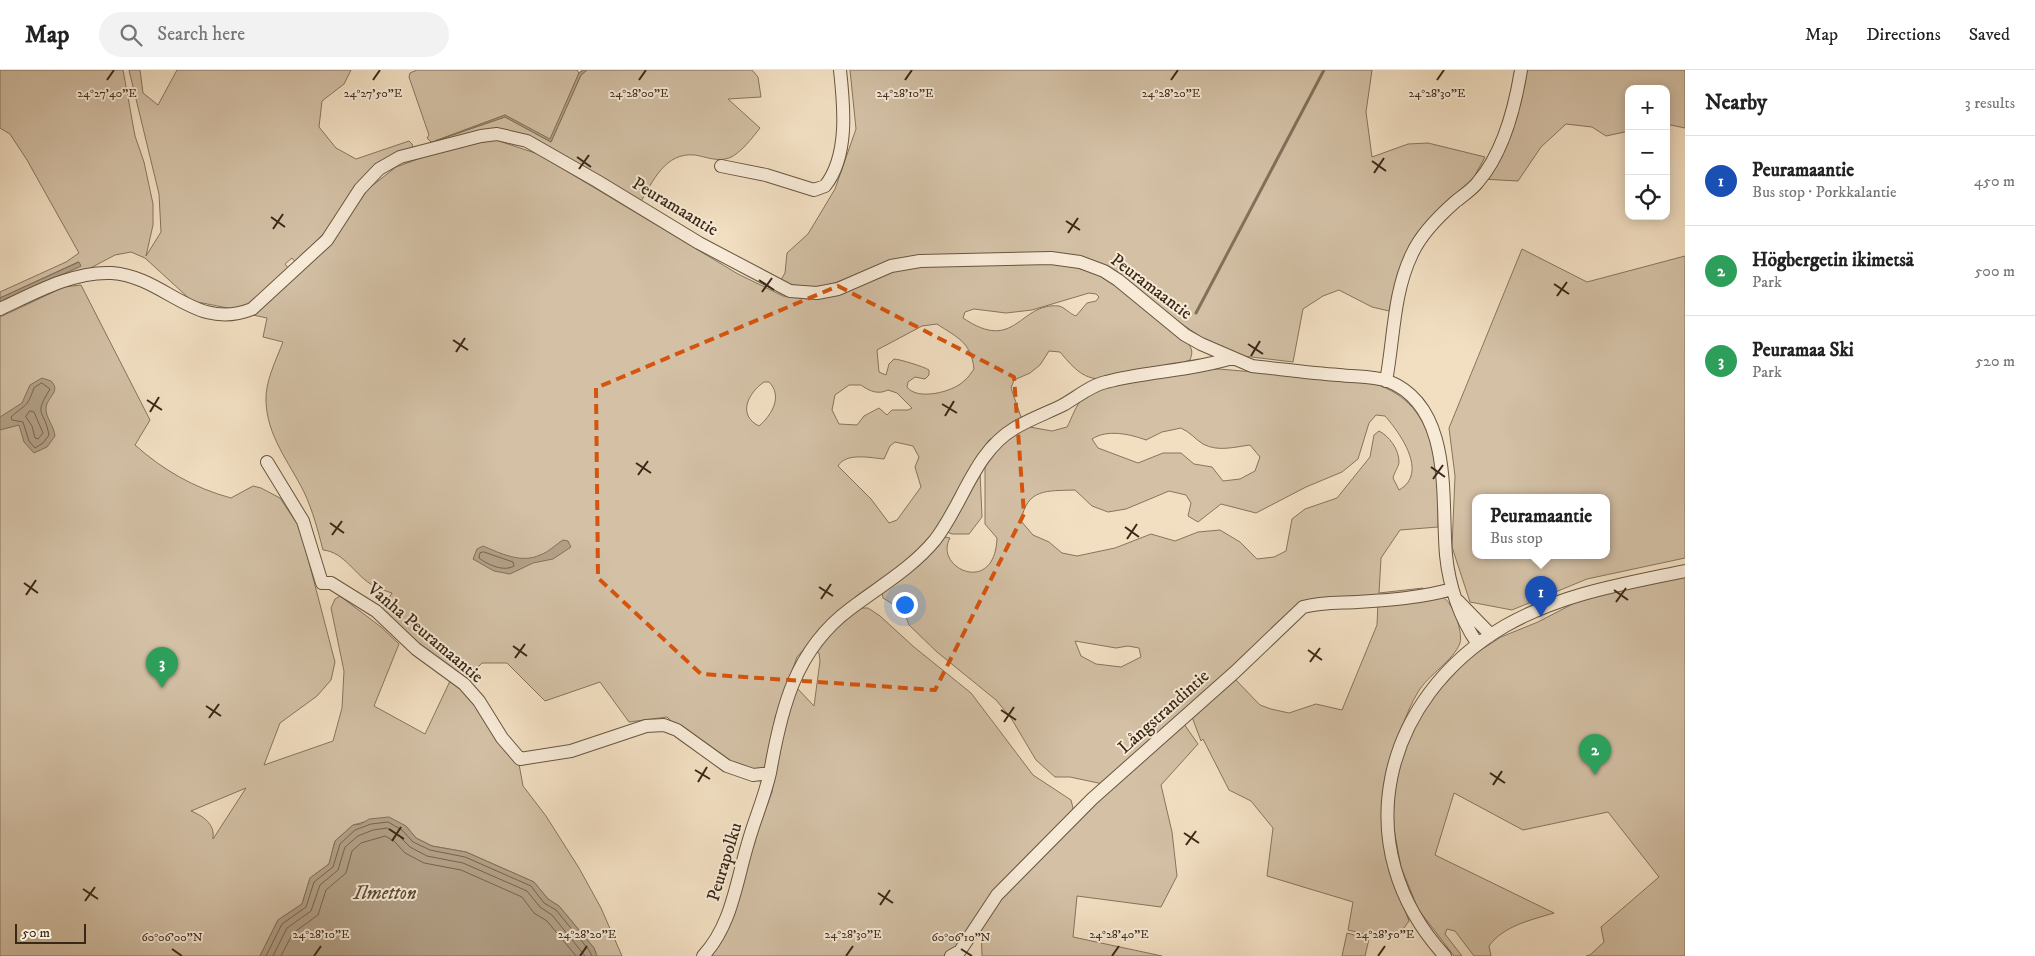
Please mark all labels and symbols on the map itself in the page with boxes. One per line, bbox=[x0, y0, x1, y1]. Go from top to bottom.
text: 24°27'40"E bbox=[77, 86, 137, 101]
text: 24°27'50"E bbox=[344, 86, 403, 101]
text: 24°28'00"E bbox=[610, 86, 669, 101]
text: 24°28'10"E bbox=[877, 86, 934, 101]
text: 24°28'20"E bbox=[1142, 86, 1201, 101]
text: 24°28'30"E bbox=[1409, 86, 1466, 101]
street label: Peuramaantie bbox=[628, 173, 722, 241]
street label: Peuramaantie bbox=[1106, 249, 1196, 325]
pin: 1 bbox=[1525, 576, 1557, 617]
street label: Vanha Peuramaantie bbox=[362, 577, 488, 688]
your location bbox=[892, 592, 918, 618]
pin: 3 bbox=[146, 647, 178, 688]
street label: Långstrandintie bbox=[1114, 665, 1214, 759]
pin: 2 bbox=[1579, 734, 1611, 775]
street label: Peurapolku bbox=[703, 820, 748, 904]
water label: Ilmetton bbox=[353, 882, 417, 905]
scale bar bbox=[15, 921, 86, 944]
text: 24°28'10"E bbox=[293, 927, 350, 942]
text: 24°28'20"E bbox=[558, 927, 617, 942]
text: 24°28'30"E bbox=[825, 927, 882, 942]
text: 24°28'40"E bbox=[1089, 927, 1149, 942]
text: 24°28'50"E bbox=[1356, 927, 1415, 942]
text: 60°06'00"N bbox=[141, 930, 203, 945]
text: 60°06'10"N bbox=[932, 930, 991, 945]

